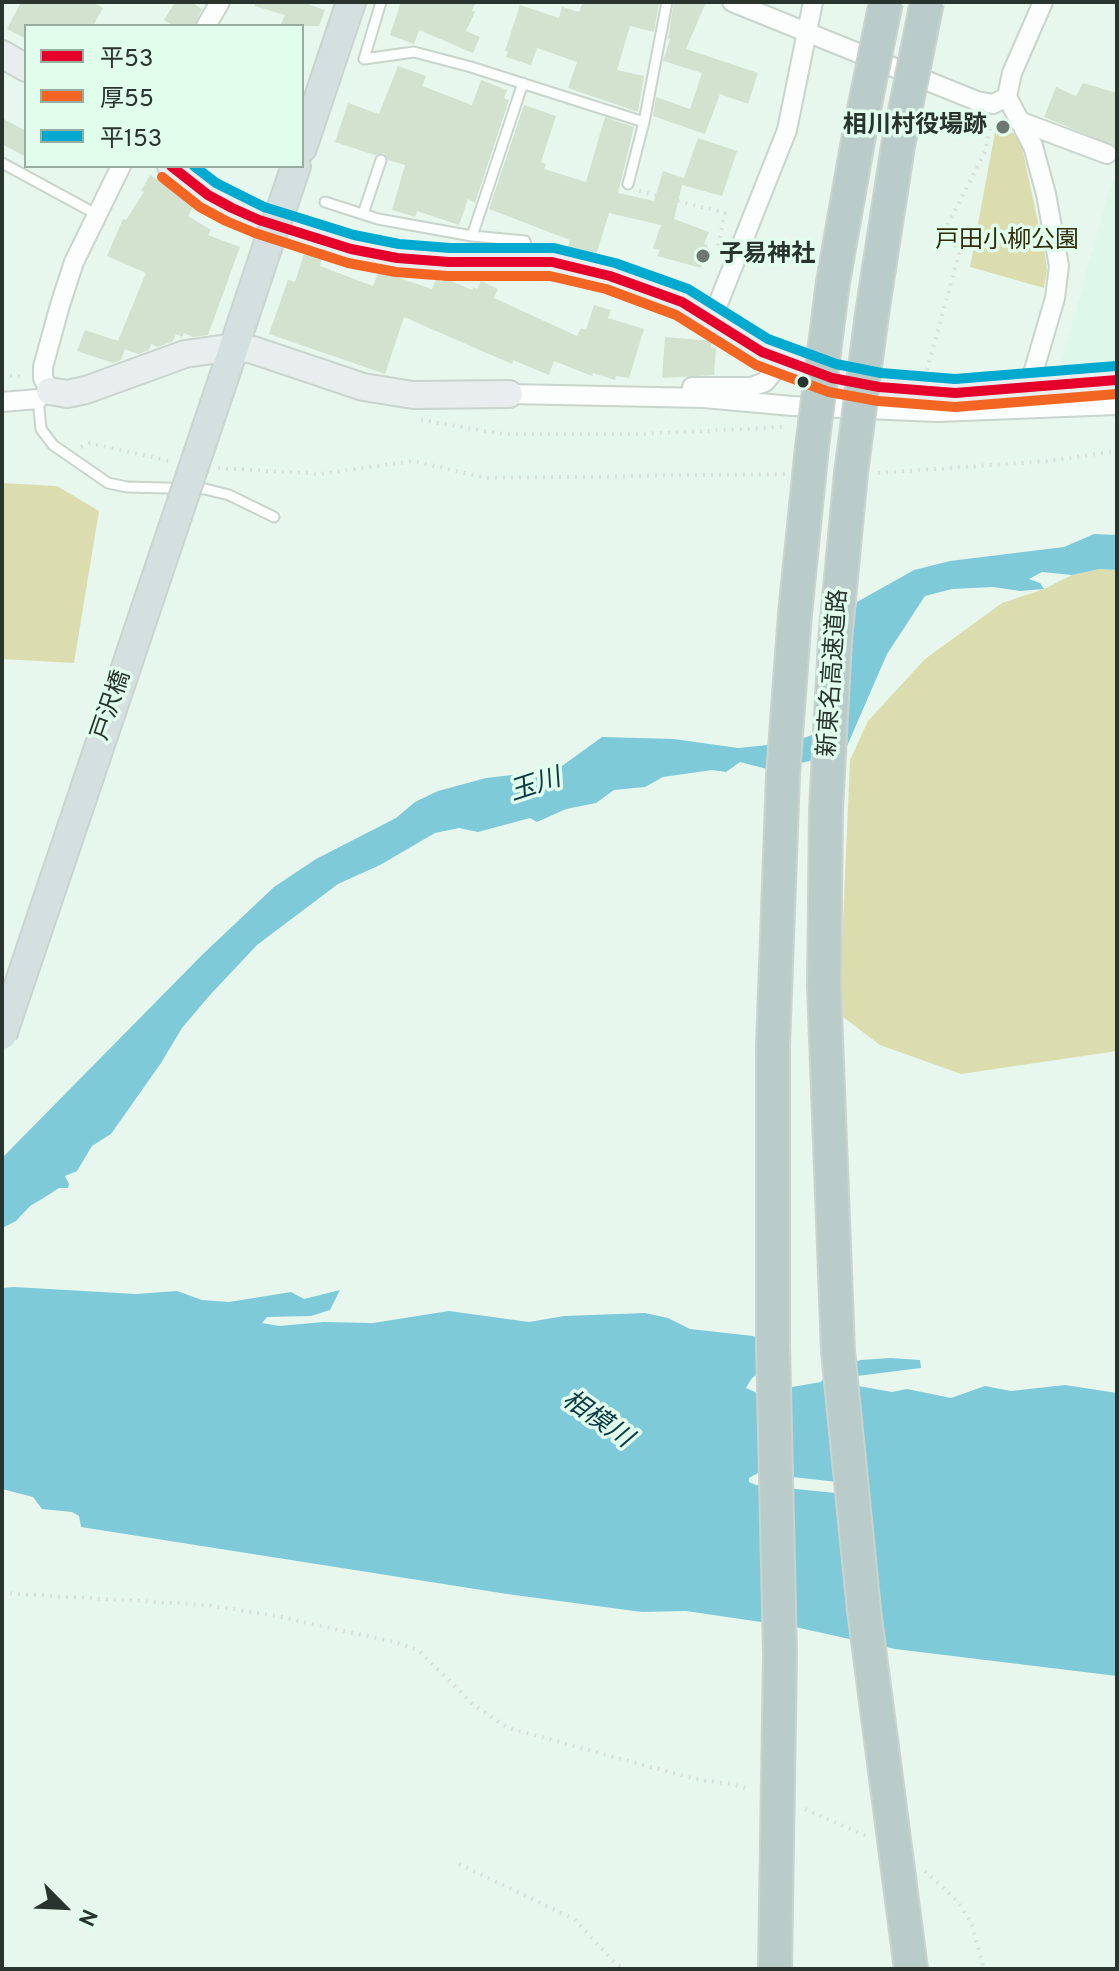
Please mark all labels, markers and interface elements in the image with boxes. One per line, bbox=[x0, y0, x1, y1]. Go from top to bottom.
legend bbox=[24, 24, 304, 168]
text: 平53 bbox=[100, 45, 153, 75]
text: 厚55 bbox=[100, 85, 154, 115]
place label: 相川村役場跡 bbox=[843, 113, 987, 141]
marker: 相川村役場跡 bbox=[994, 118, 1012, 136]
text: 平153 bbox=[100, 125, 162, 155]
park label: 戸田小柳公園 bbox=[935, 228, 1079, 256]
place label: 子易神社 bbox=[719, 242, 815, 270]
marker: 子易神社 bbox=[694, 247, 712, 265]
unlabelled marker bbox=[795, 374, 811, 390]
street label: 新東名高速道路 bbox=[815, 588, 855, 758]
street label: 戸沢橋 bbox=[88, 667, 138, 745]
water label: 玉川 bbox=[506, 764, 566, 810]
water label: 相模川 bbox=[555, 1386, 637, 1456]
north arrow bbox=[24, 1867, 104, 1947]
text: N bbox=[71, 1904, 102, 1930]

